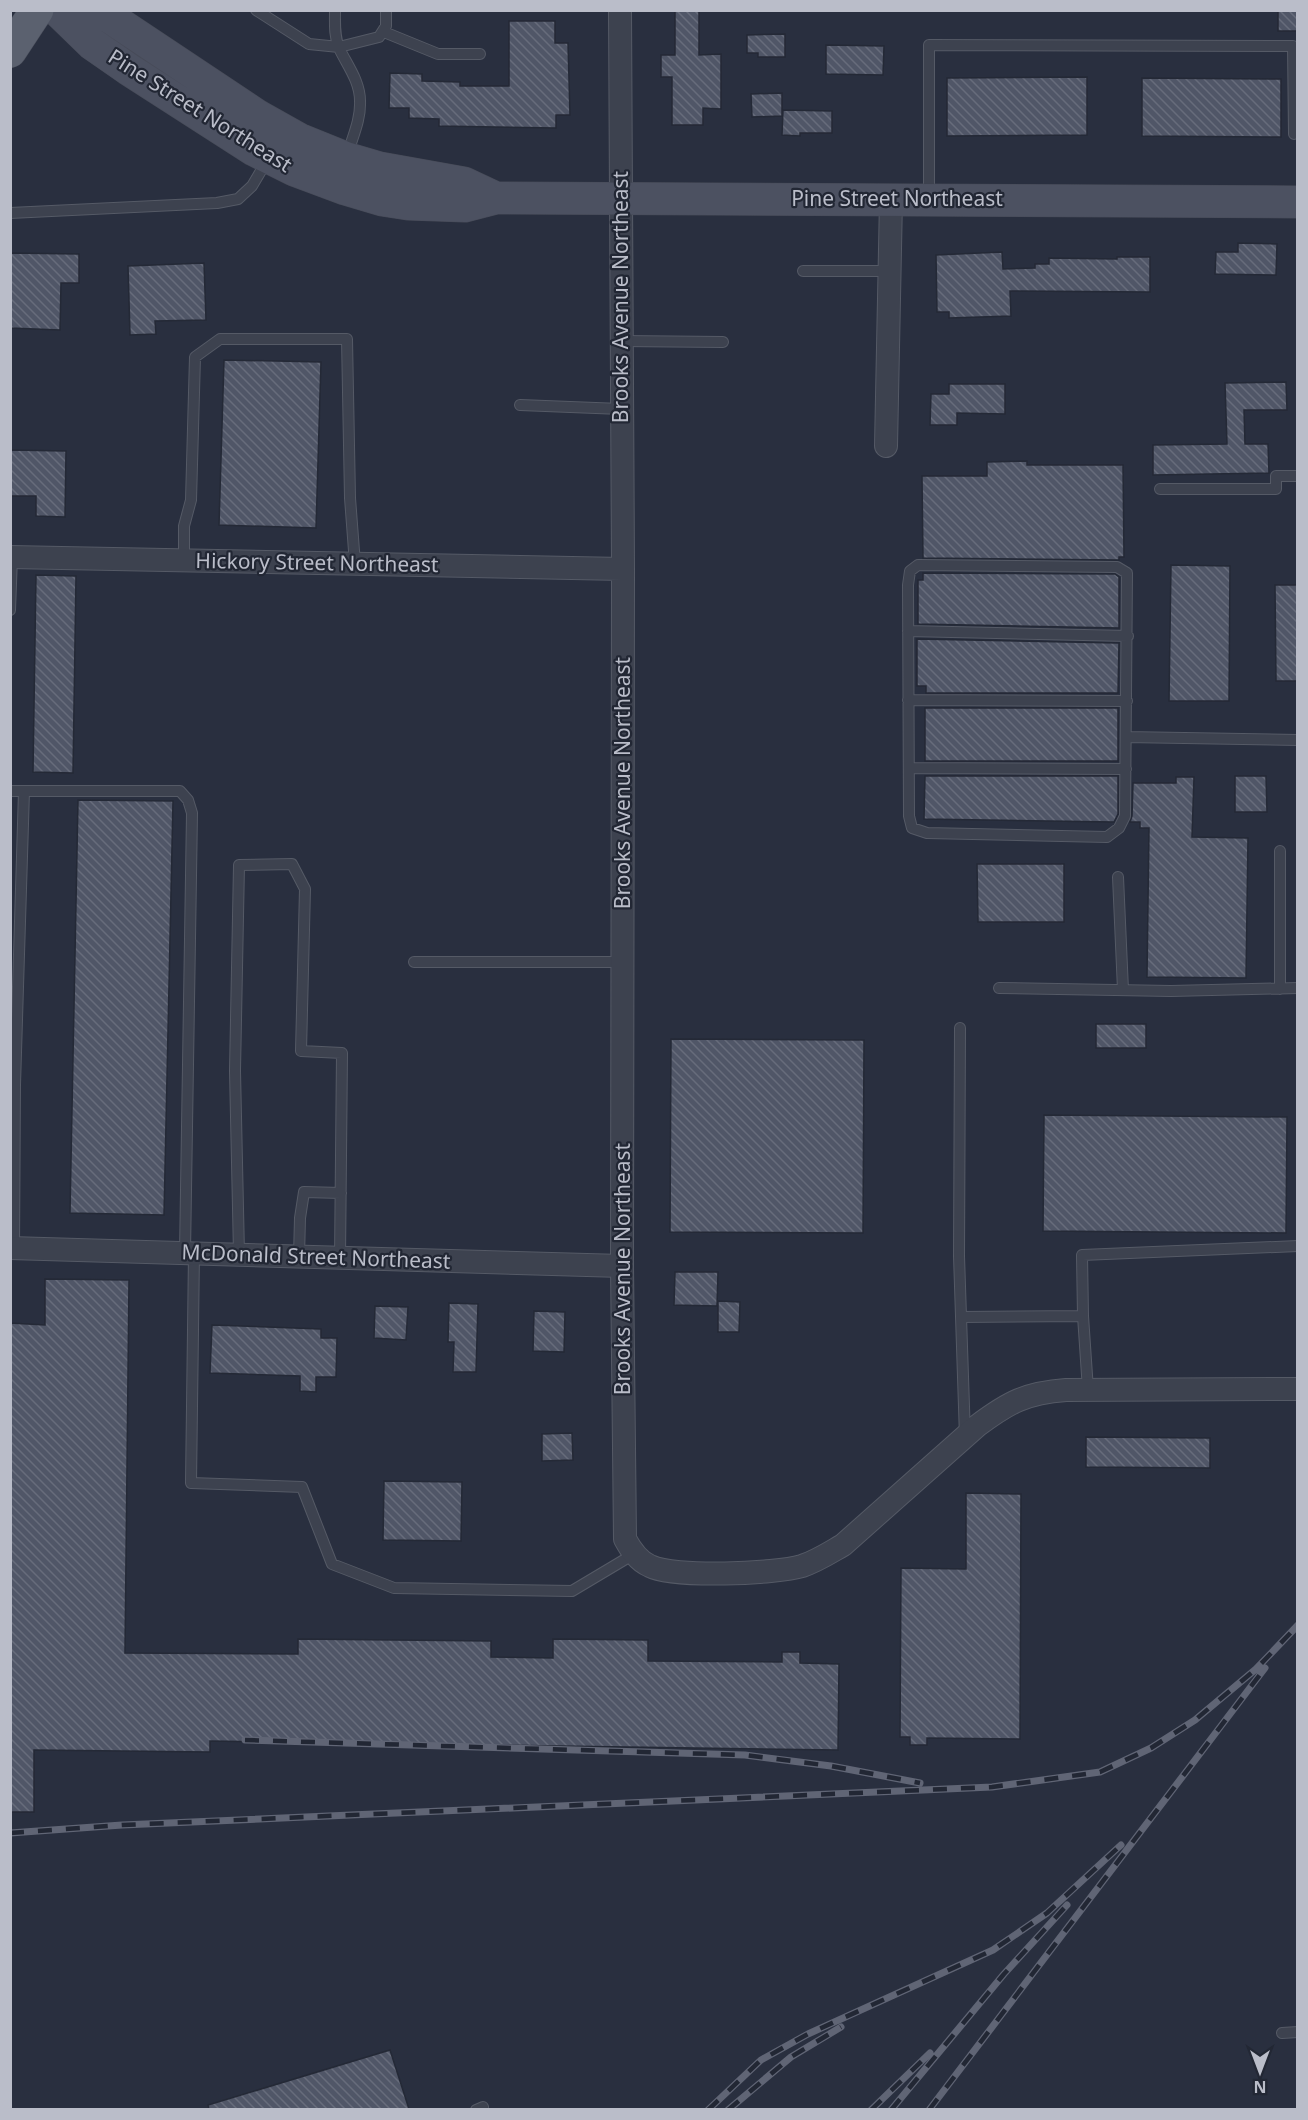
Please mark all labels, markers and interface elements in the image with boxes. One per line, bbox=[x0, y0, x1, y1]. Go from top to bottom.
street label: Pine Street Northeast bbox=[103, 42, 298, 178]
street label: Brooks Avenue Northeast bbox=[606, 170, 634, 423]
street label: Pine Street Northeast bbox=[791, 184, 1003, 212]
street label: Hickory Street Northeast bbox=[195, 546, 439, 578]
street label: Brooks Avenue Northeast bbox=[608, 656, 636, 909]
street label: Brooks Avenue Northeast bbox=[608, 1142, 636, 1395]
street label: McDonald Street Northeast bbox=[181, 1237, 451, 1275]
north arrow bbox=[1230, 2042, 1290, 2102]
text: N bbox=[1253, 2076, 1267, 2098]

